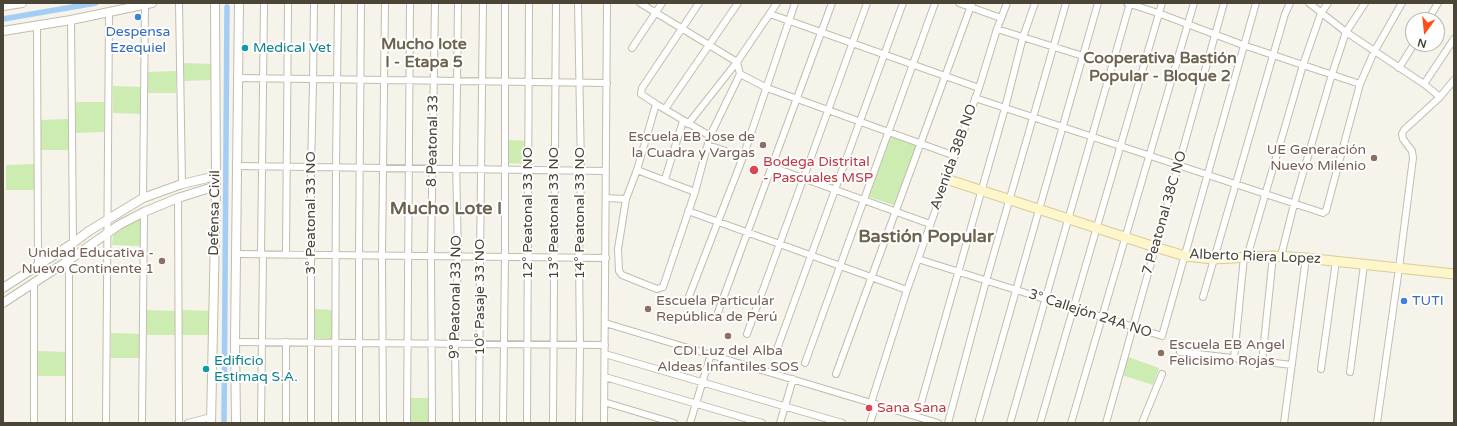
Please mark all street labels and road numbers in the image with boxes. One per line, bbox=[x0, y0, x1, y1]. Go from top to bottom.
street label: 8 Peatonal 33 bbox=[424, 95, 442, 187]
street label: Avenida 38B NO bbox=[927, 102, 981, 212]
street label: 12° Peatonal 33 NO bbox=[520, 147, 536, 279]
street label: 13° Peatonal 33 NO bbox=[546, 147, 562, 279]
street label: 14° Peatonal 33 NO bbox=[572, 147, 588, 279]
street label: 7 Peatonal 38C NO bbox=[1139, 149, 1191, 277]
street label: 3° Peatonal 33 NO bbox=[303, 151, 319, 275]
street label: Defensa Civil bbox=[206, 170, 224, 256]
street label: 9° Peatonal 33 NO bbox=[447, 235, 465, 359]
street label: 10° Pasaje 33 NO bbox=[472, 239, 488, 355]
street label: Alberto Riera Lopez bbox=[1189, 246, 1321, 268]
street label: 3° Callejón 24A NO bbox=[1026, 286, 1154, 342]

